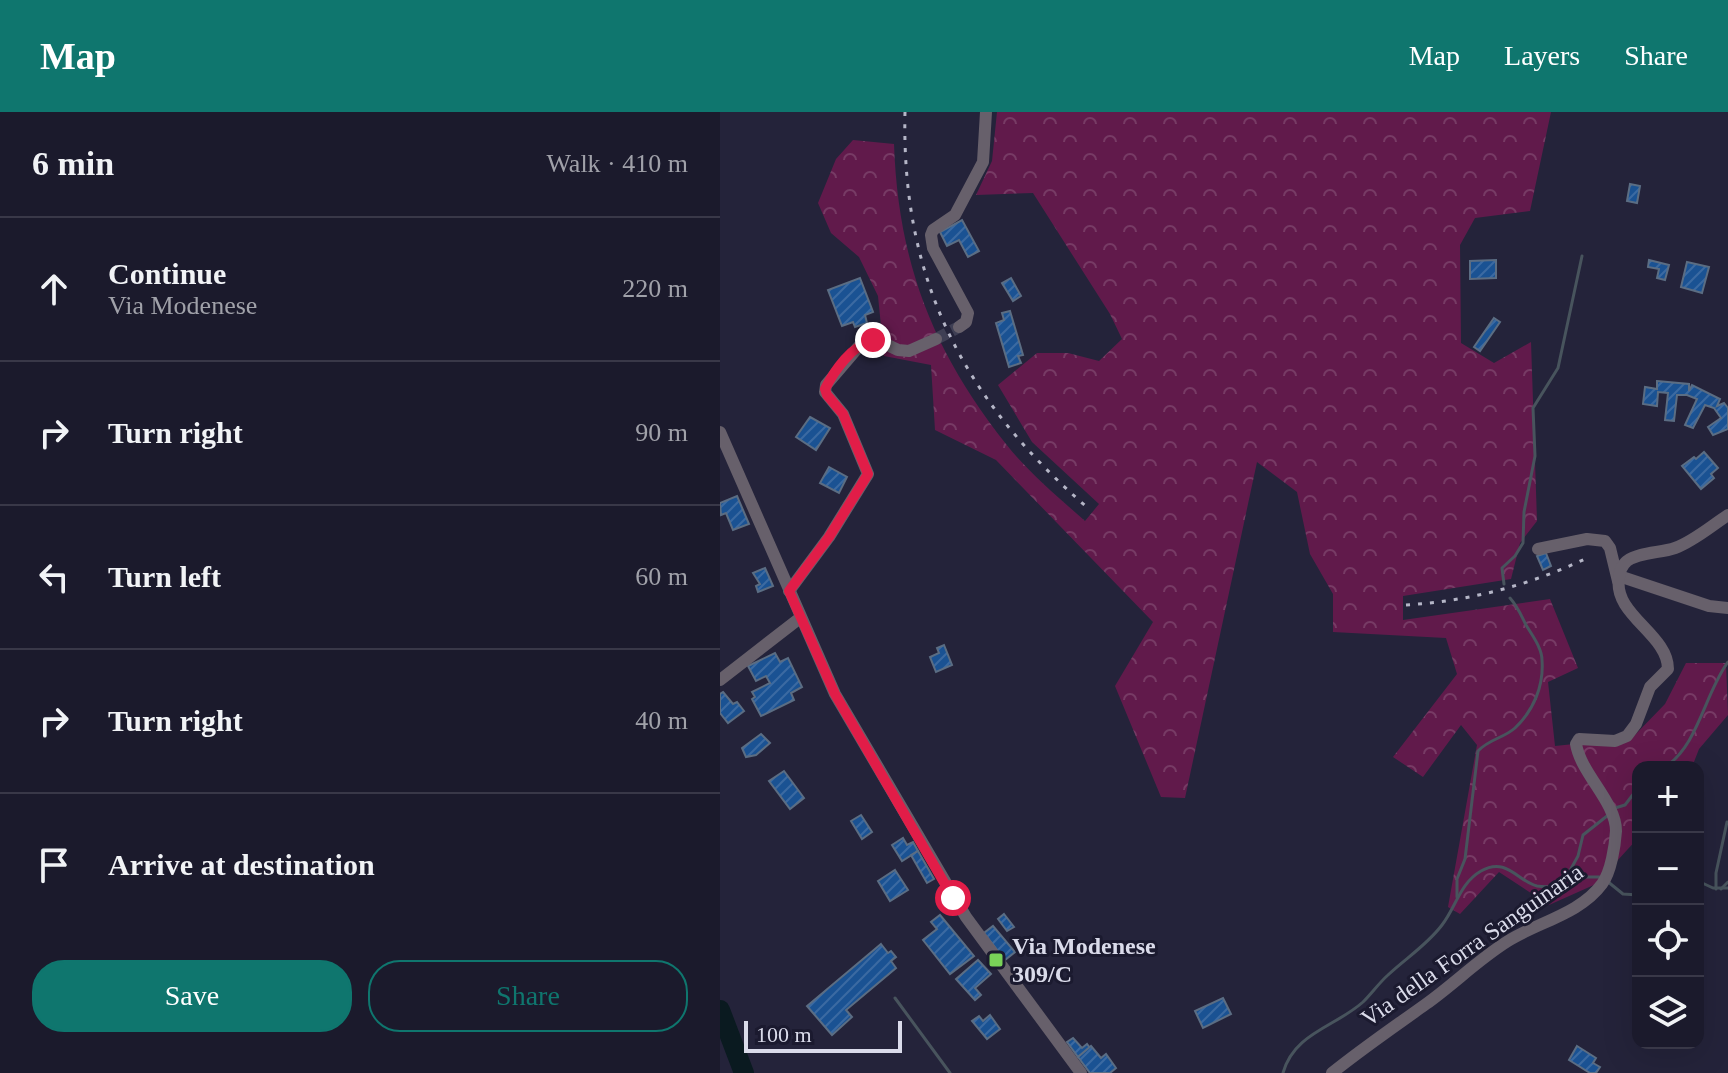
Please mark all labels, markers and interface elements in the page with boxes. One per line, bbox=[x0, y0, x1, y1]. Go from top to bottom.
text: Map bbox=[40, 35, 116, 77]
text: Map bbox=[1409, 40, 1460, 71]
text: Layers bbox=[1504, 40, 1580, 71]
text: Share bbox=[1624, 40, 1688, 71]
text: 6 min bbox=[32, 145, 114, 182]
text: Walk · 410 m bbox=[546, 149, 688, 178]
text: Continue bbox=[108, 257, 226, 290]
icon: ahead bbox=[32, 267, 76, 311]
text: 220 m bbox=[622, 274, 688, 303]
text: Via Modenese bbox=[108, 291, 257, 320]
route end bbox=[855, 322, 891, 358]
icon: right bbox=[32, 411, 76, 455]
text: Turn right bbox=[108, 416, 243, 449]
text: 90 m bbox=[635, 418, 688, 447]
icon: left bbox=[32, 555, 76, 599]
text: Turn left bbox=[108, 560, 221, 593]
text: 60 m bbox=[635, 562, 688, 591]
icon: right bbox=[32, 699, 76, 743]
text: Turn right bbox=[108, 704, 243, 737]
text: 40 m bbox=[635, 706, 688, 735]
map controls bbox=[1632, 761, 1704, 1049]
button: + bbox=[1632, 761, 1704, 833]
button: − bbox=[1632, 833, 1704, 905]
icon: arrive bbox=[32, 843, 76, 887]
text: Arrive at destination bbox=[108, 848, 375, 881]
street label: Via della Forra Sanguinaria bbox=[1356, 858, 1588, 1031]
route start bbox=[935, 880, 971, 916]
button: locate bbox=[1632, 905, 1704, 977]
place label: Via Modenese 309/C bbox=[1012, 933, 1156, 987]
marker: Via Modenese 309/C bbox=[987, 951, 1005, 969]
button: Save bbox=[32, 960, 352, 1032]
button: Share bbox=[368, 960, 688, 1032]
button: layers bbox=[1632, 977, 1704, 1049]
scale bar bbox=[744, 1017, 902, 1053]
text: 100 m bbox=[756, 1022, 812, 1047]

